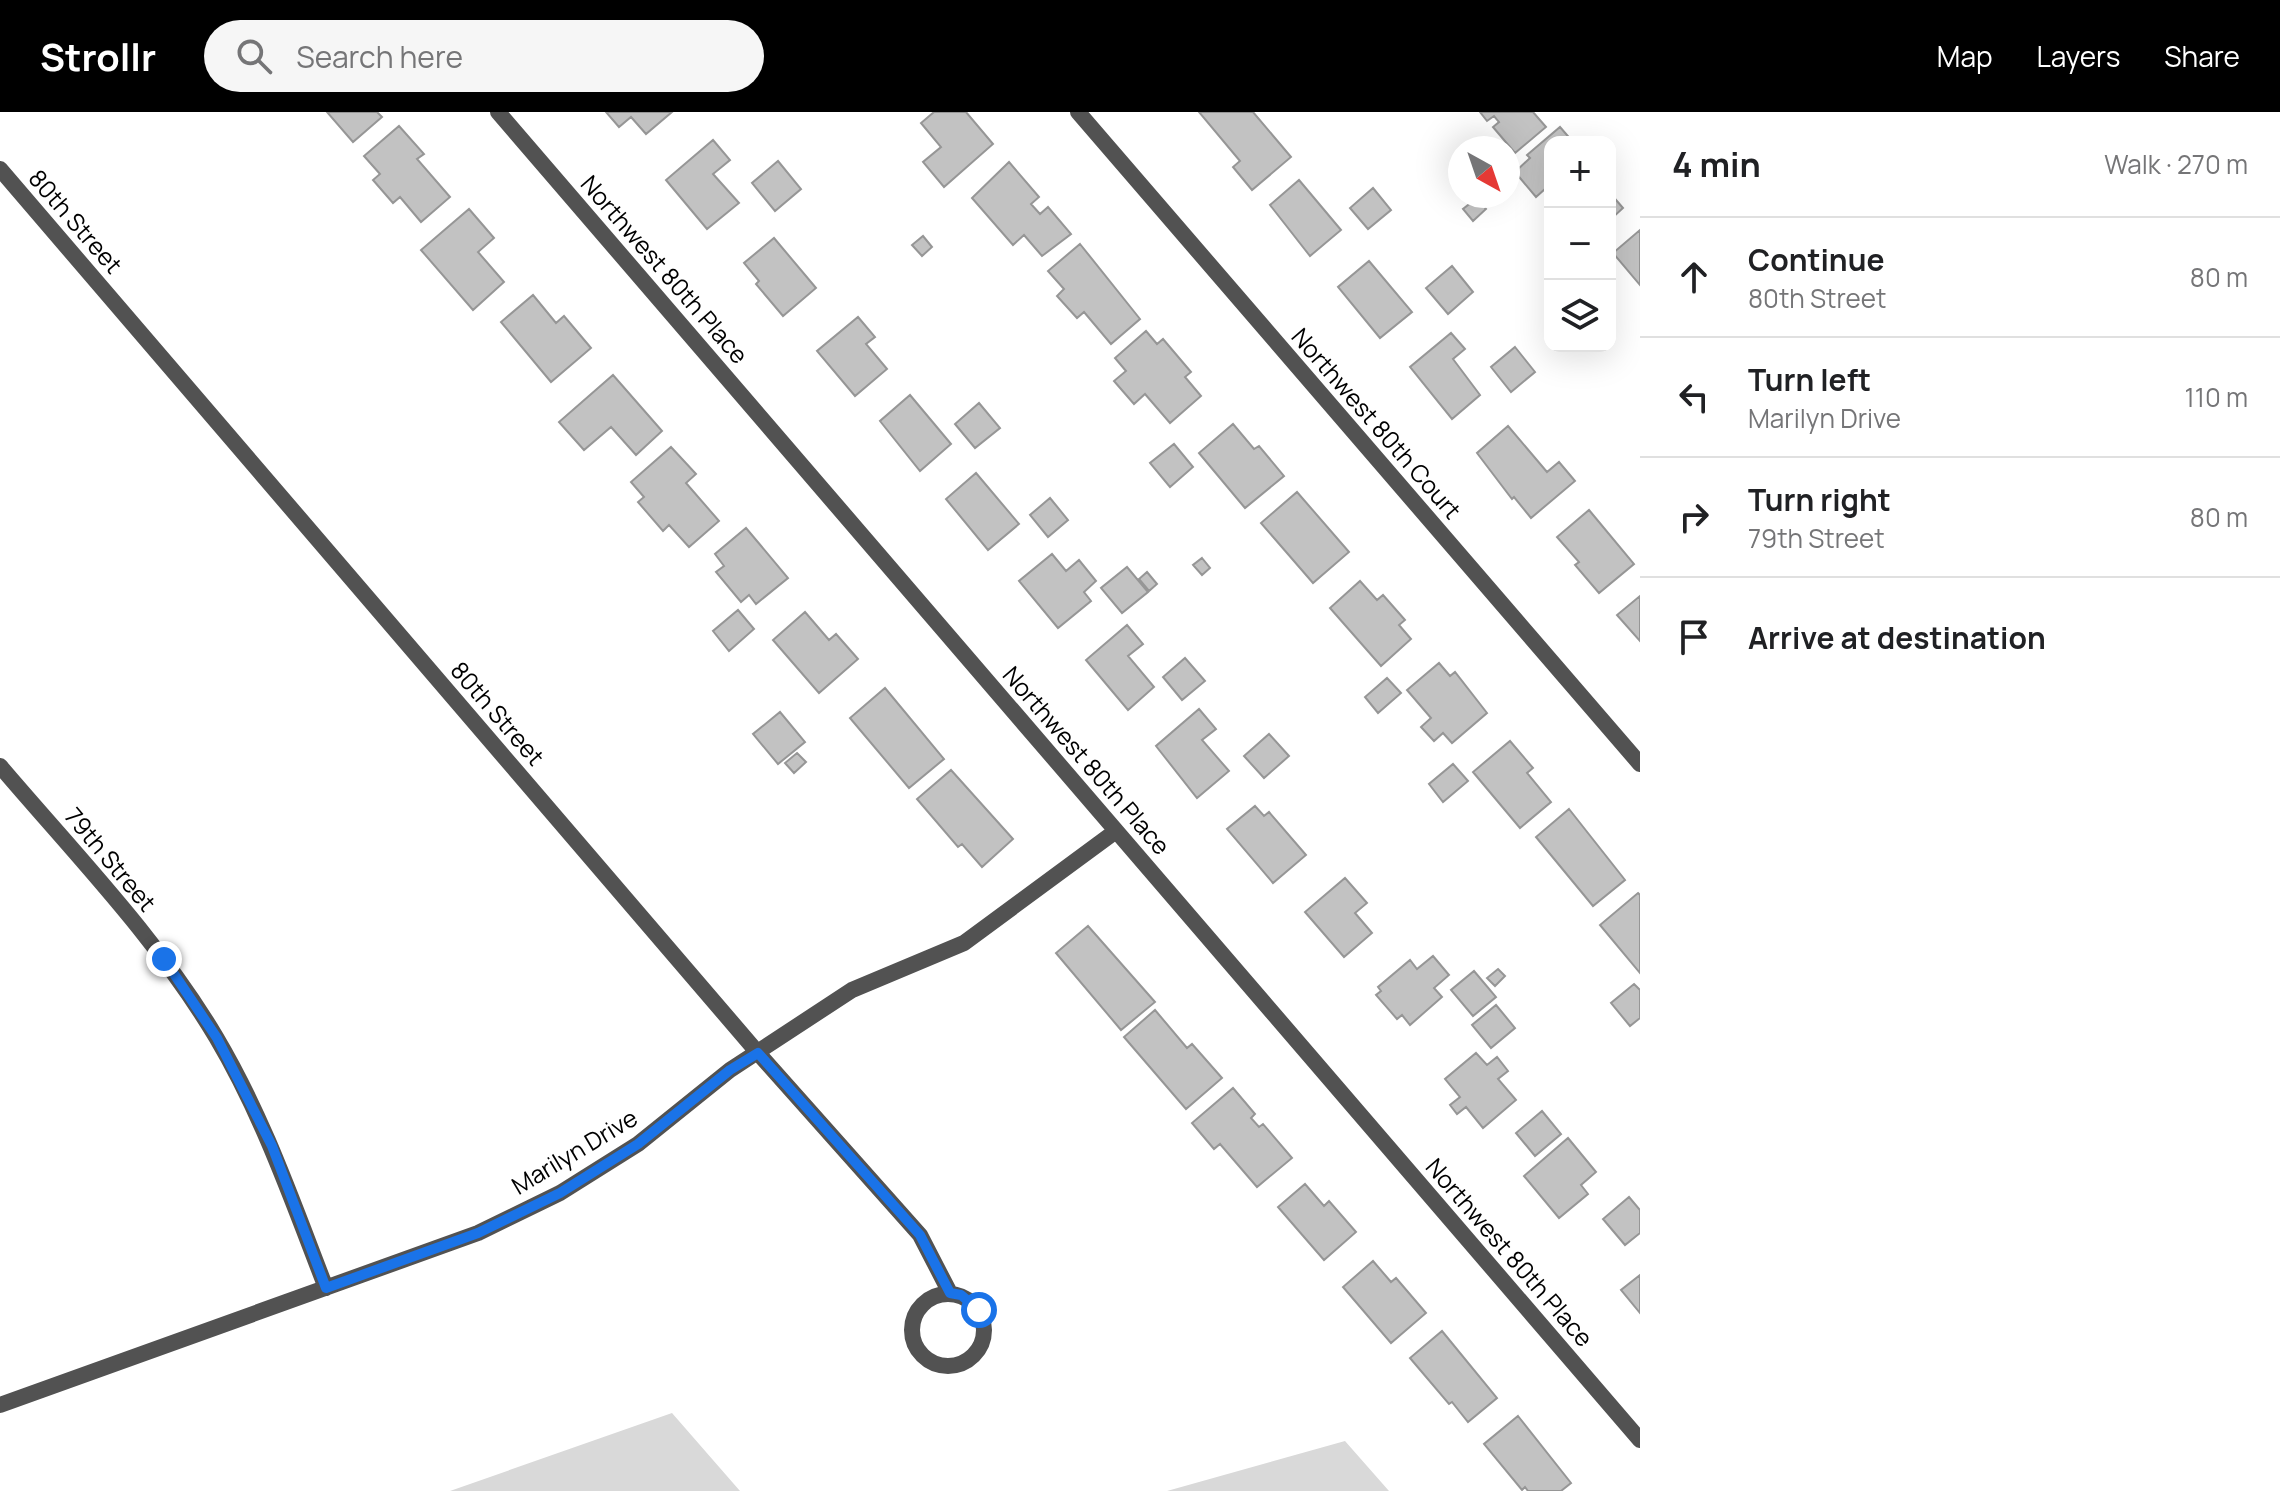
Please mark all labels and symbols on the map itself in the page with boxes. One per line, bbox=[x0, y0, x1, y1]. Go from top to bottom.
north arrow bbox=[1448, 136, 1520, 208]
street label: 80th Street bbox=[22, 162, 130, 280]
street label: Northwest 80th Place bbox=[574, 168, 756, 370]
street label: Northwest 80th Court bbox=[1285, 320, 1469, 526]
street label: 80th Street bbox=[444, 654, 552, 772]
street label: Northwest 80th Place bbox=[996, 659, 1178, 861]
street label: 79th Street bbox=[58, 800, 164, 918]
route end bbox=[146, 941, 182, 977]
street label: Marilyn Drive bbox=[505, 1100, 643, 1202]
street label: Northwest 80th Place bbox=[1419, 1151, 1601, 1353]
route start bbox=[961, 1292, 997, 1328]

